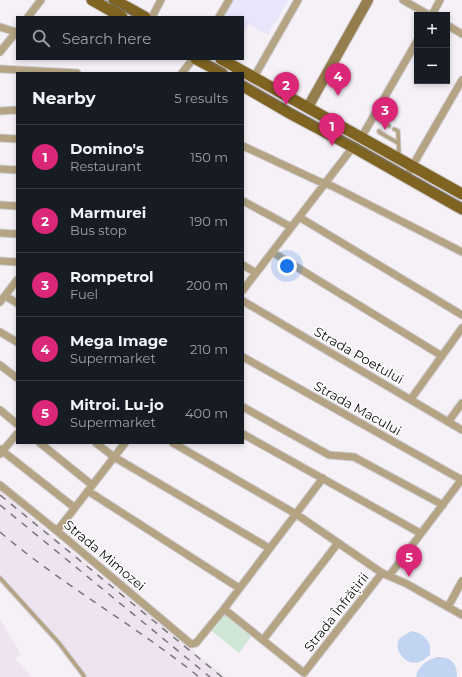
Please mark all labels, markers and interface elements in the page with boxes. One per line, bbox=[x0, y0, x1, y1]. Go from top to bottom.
map controls bbox=[414, 12, 450, 84]
button: + bbox=[414, 12, 450, 48]
search box bbox=[16, 16, 244, 60]
icon: search bbox=[30, 27, 52, 49]
text: Search here bbox=[62, 29, 151, 48]
button: − bbox=[414, 48, 450, 84]
pin: 4 bbox=[325, 63, 351, 96]
pin: 2 bbox=[273, 72, 299, 105]
text: Nearby bbox=[32, 88, 96, 108]
text: 5 results bbox=[174, 90, 228, 106]
pin: 3 bbox=[372, 97, 398, 130]
pin: 1 bbox=[319, 113, 345, 146]
text: Domino's bbox=[70, 139, 144, 158]
text: 1 bbox=[42, 149, 48, 165]
text: 150 m bbox=[190, 149, 228, 165]
text: Restaurant bbox=[70, 158, 141, 174]
text: Marmurei bbox=[70, 203, 146, 222]
text: 2 bbox=[41, 213, 49, 229]
text: 190 m bbox=[190, 213, 228, 229]
text: Bus stop bbox=[70, 222, 127, 238]
your location bbox=[277, 256, 297, 276]
text: Rompetrol bbox=[70, 267, 154, 286]
text: 3 bbox=[41, 277, 49, 293]
text: 200 m bbox=[186, 277, 228, 293]
text: Fuel bbox=[70, 286, 98, 302]
street label: Strada Poetului bbox=[312, 323, 406, 387]
text: Mega Image bbox=[70, 331, 168, 350]
text: 4 bbox=[41, 341, 49, 357]
text: 210 m bbox=[190, 341, 228, 357]
text: Supermarket bbox=[70, 350, 156, 366]
street label: Strada Macului bbox=[312, 377, 404, 439]
text: Mitroi. Lu-jo bbox=[70, 395, 164, 414]
text: 5 bbox=[41, 405, 49, 421]
text: 400 m bbox=[185, 405, 228, 421]
text: Supermarket bbox=[70, 414, 156, 430]
street label: Strada Mimozei bbox=[61, 516, 149, 594]
pin: 5 bbox=[396, 544, 422, 577]
street label: Strada Înfrățirii bbox=[300, 569, 373, 656]

